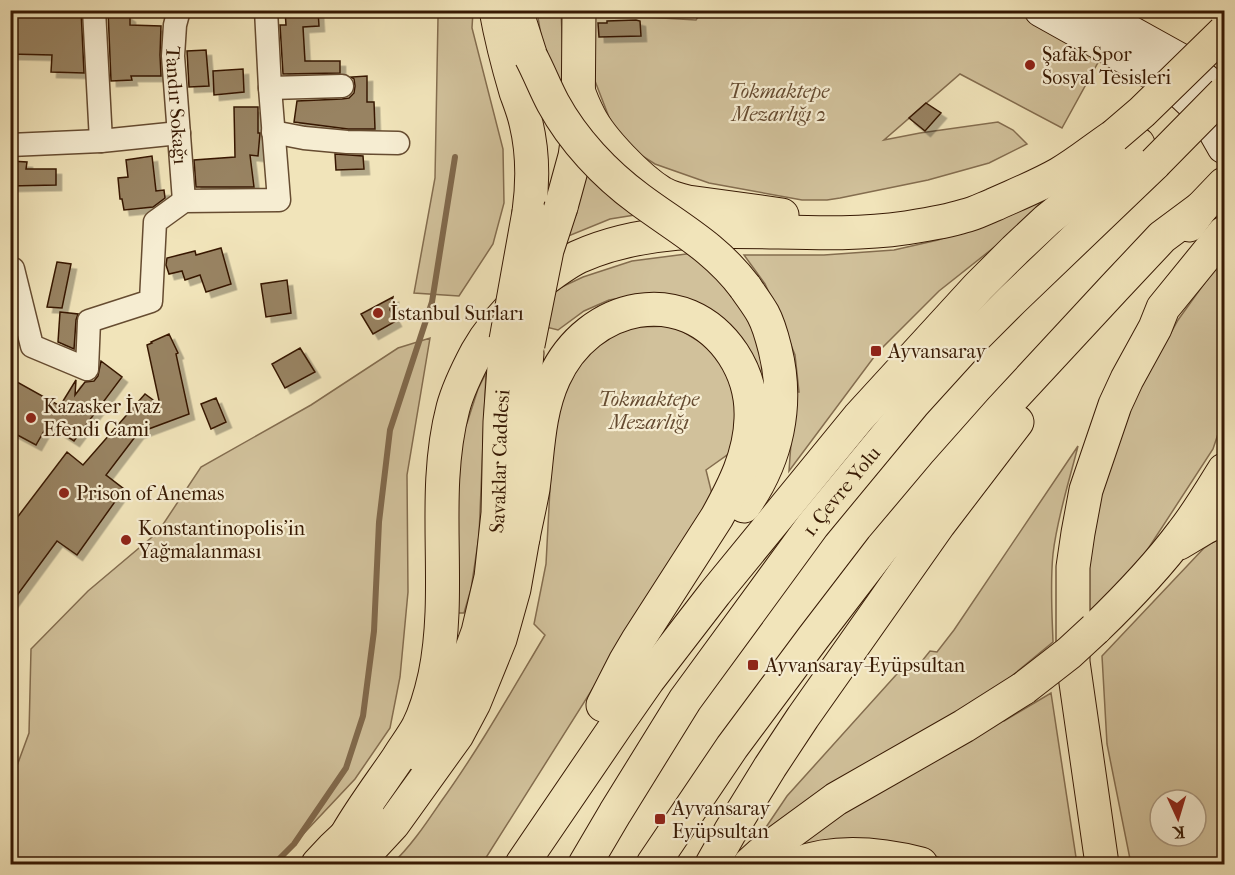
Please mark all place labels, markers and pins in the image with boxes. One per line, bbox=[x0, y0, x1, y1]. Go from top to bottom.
place label: Şafak Spor Sosyal Tesisleri bbox=[1042, 43, 1171, 89]
marker: Şafak Spor Sosyal Tesisleri bbox=[1023, 58, 1037, 72]
place label: İstanbul Surları bbox=[390, 301, 524, 325]
marker: İstanbul Surları bbox=[371, 306, 385, 320]
place label: Ayvansaray bbox=[887, 340, 988, 363]
marker: Ayvansaray bbox=[869, 344, 883, 358]
place label: Kazasker İvaz Efendi Cami bbox=[43, 394, 161, 441]
marker: Kazasker İvaz Efendi Cami bbox=[24, 411, 38, 425]
place label: Prison of Anemas bbox=[76, 482, 224, 505]
marker: Prison of Anemas bbox=[57, 486, 71, 500]
place label: Konstantinopolis'in Yağmalanması bbox=[137, 517, 306, 563]
marker: Konstantinopolis'in Yağmalanması bbox=[119, 533, 133, 547]
place label: Ayvansaray-Eyüpsultan bbox=[764, 654, 966, 677]
marker: Ayvansaray-Eyüpsultan bbox=[746, 658, 760, 672]
place label: Ayvansaray Eyüpsultan bbox=[671, 797, 772, 843]
marker: Ayvansaray Eyüpsultan bbox=[653, 812, 667, 826]

